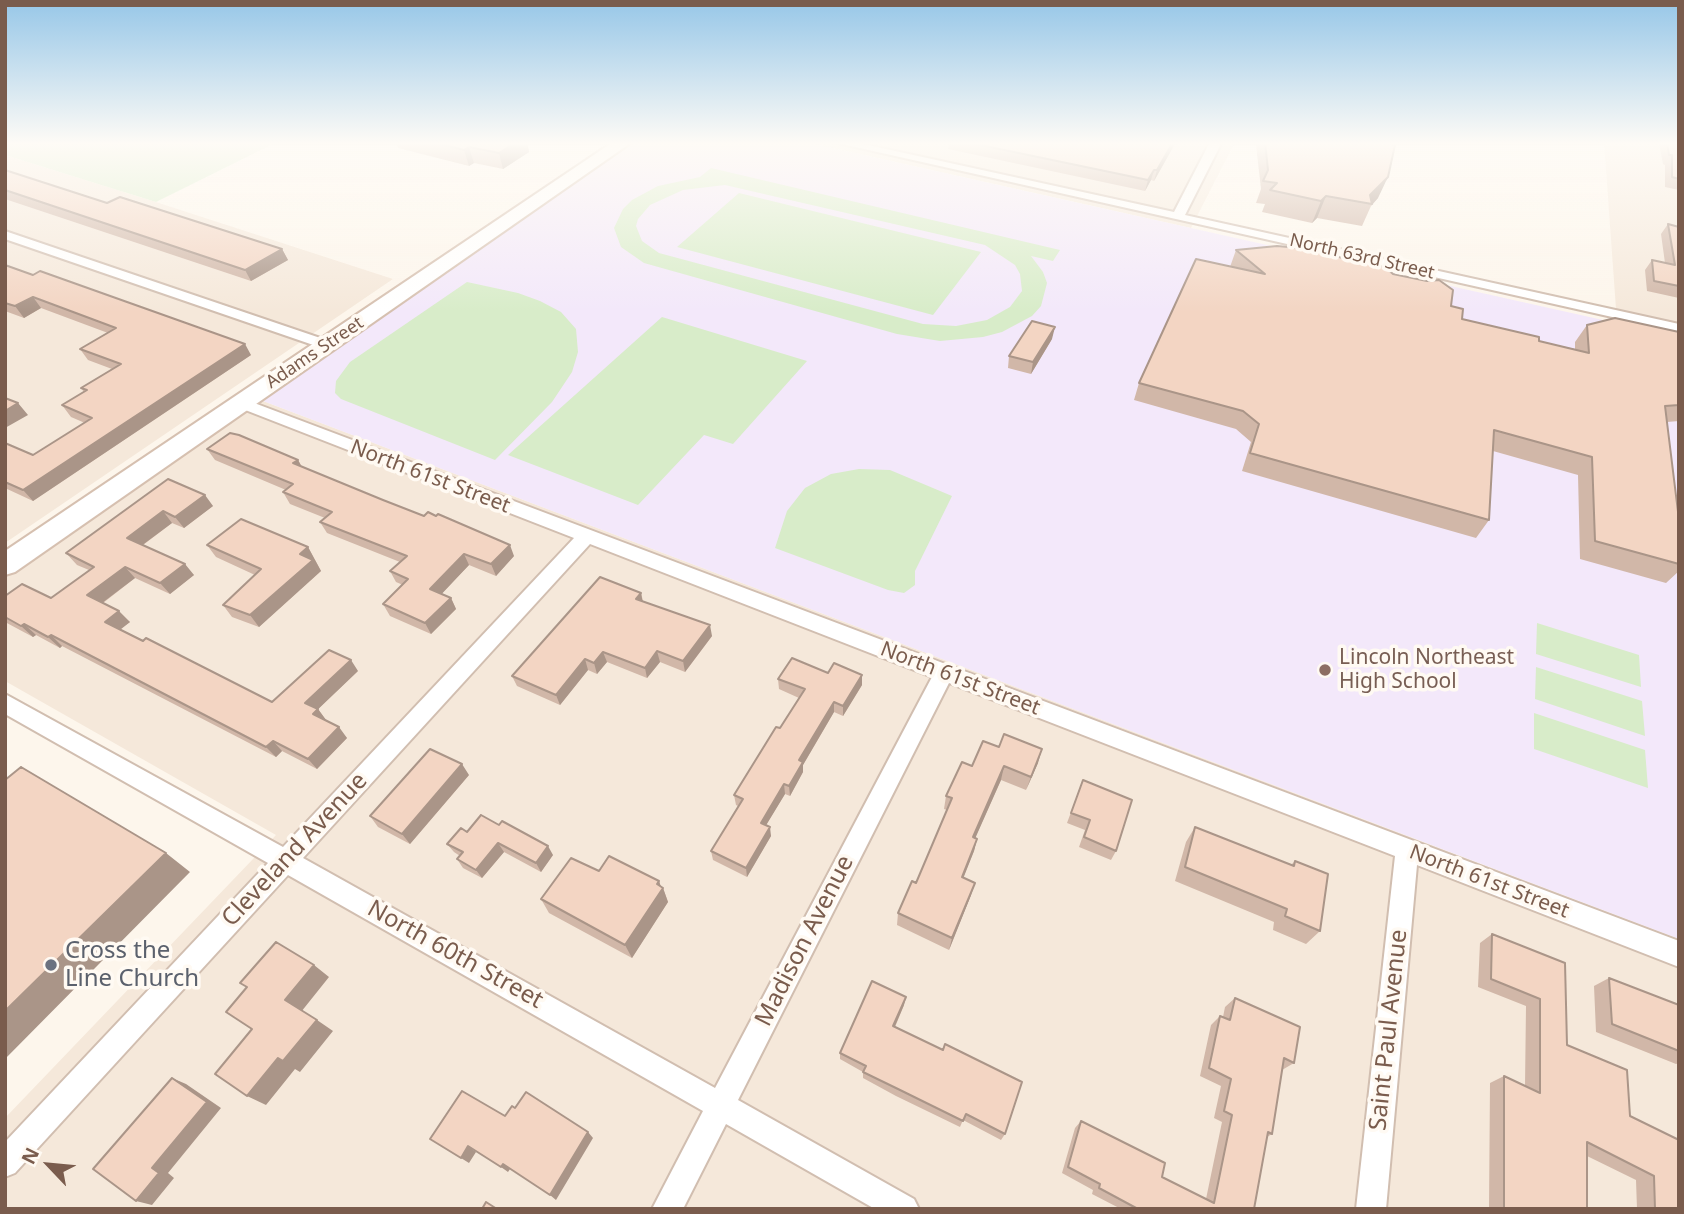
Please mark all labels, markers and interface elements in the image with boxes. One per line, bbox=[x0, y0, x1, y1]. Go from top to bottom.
street label: North 63rd Street bbox=[1287, 230, 1437, 284]
street label: Adams Street bbox=[262, 312, 368, 394]
street label: North 61st Street bbox=[347, 435, 513, 519]
street label: North 61st Street bbox=[877, 637, 1043, 721]
place label: Lincoln Northeast High School bbox=[1339, 645, 1514, 695]
marker: Lincoln Northeast High School bbox=[1317, 662, 1333, 678]
street label: Cleveland Avenue bbox=[216, 767, 374, 933]
street label: North 61st Street bbox=[1406, 840, 1572, 924]
street label: Madison Avenue bbox=[750, 851, 860, 1031]
street label: North 60th Street bbox=[362, 895, 548, 1015]
street label: Saint Paul Avenue bbox=[1364, 928, 1414, 1132]
place label: Cross the Line Church bbox=[65, 937, 199, 993]
marker: Cross the Line Church bbox=[43, 957, 59, 973]
north arrow bbox=[14, 1130, 84, 1200]
text: N bbox=[15, 1143, 45, 1168]

